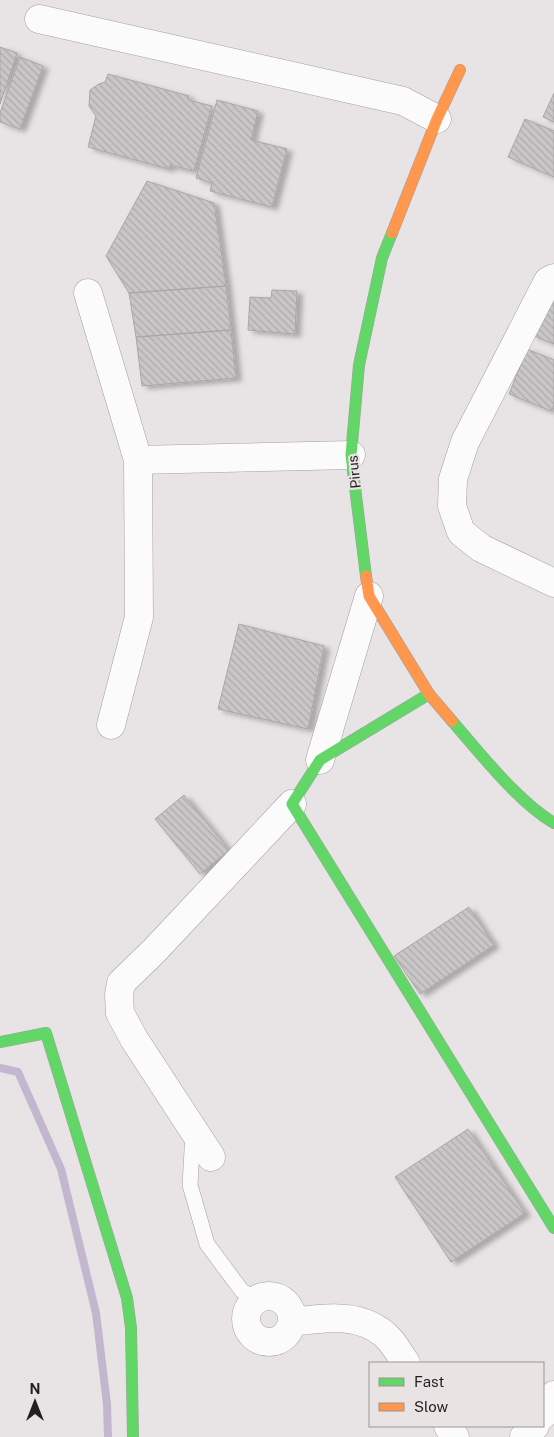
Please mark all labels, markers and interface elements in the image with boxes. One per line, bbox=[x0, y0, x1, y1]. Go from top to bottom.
street label: Pirus bbox=[344, 455, 364, 489]
legend bbox=[369, 1362, 544, 1427]
text: Fast bbox=[414, 1373, 444, 1390]
north arrow bbox=[10, 1377, 60, 1427]
text: N bbox=[30, 1381, 40, 1397]
text: Slow bbox=[414, 1398, 449, 1415]

